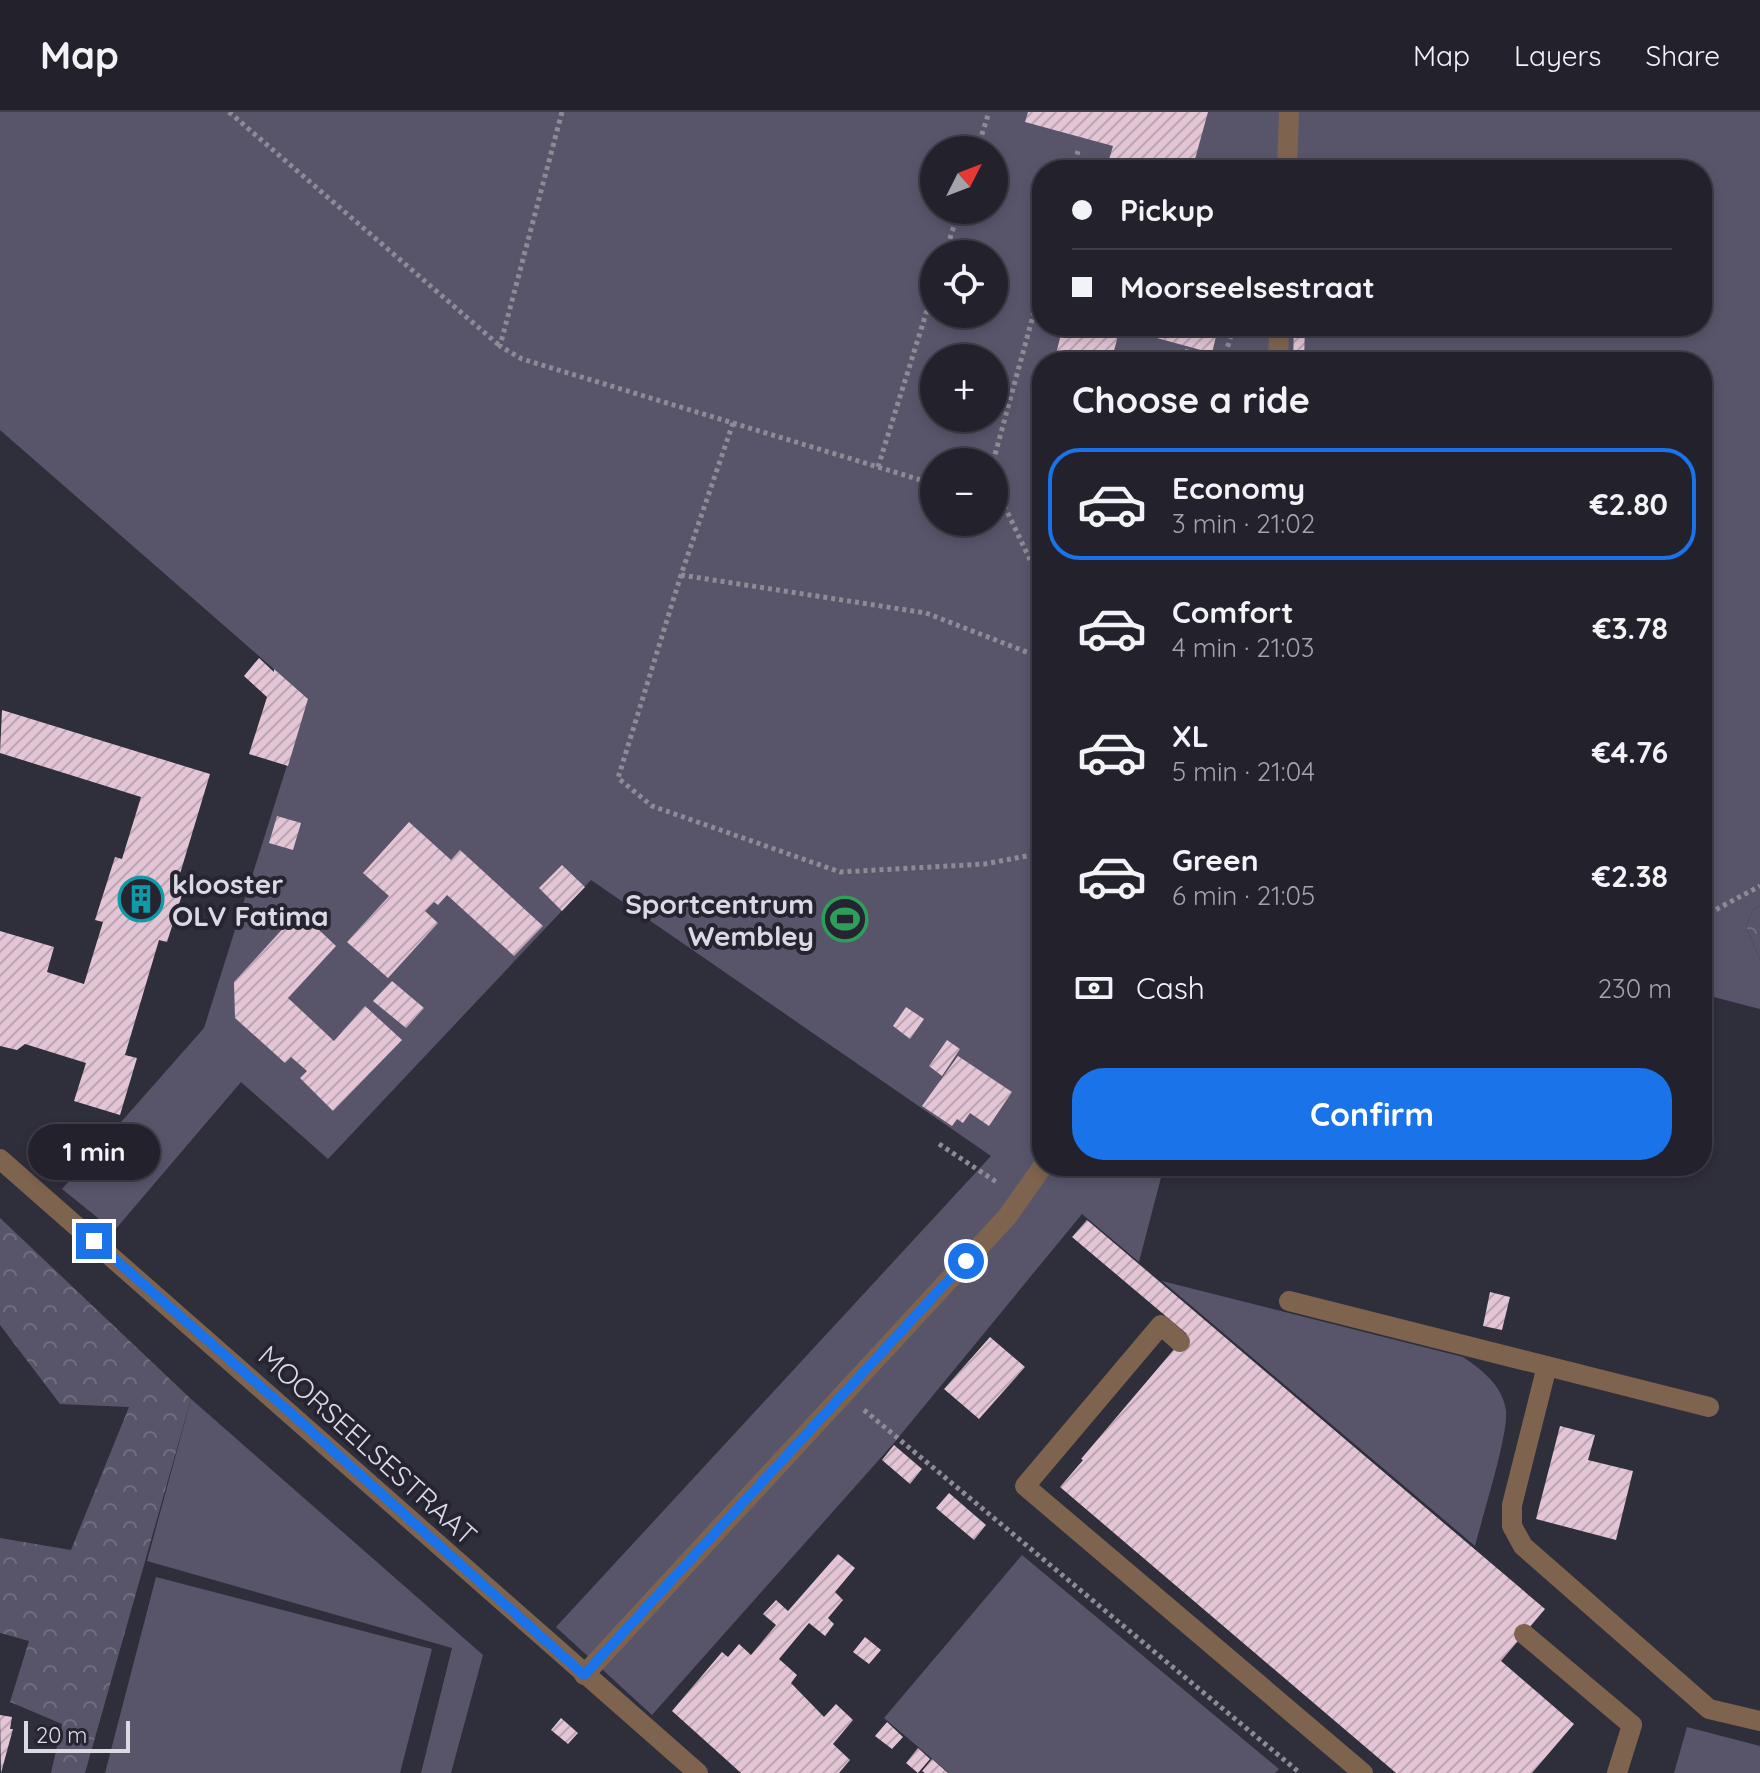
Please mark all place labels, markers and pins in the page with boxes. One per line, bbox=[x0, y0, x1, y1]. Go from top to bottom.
place label: klooster OLV Fatima bbox=[172, 866, 329, 933]
building icon: klooster OLV Fatima bbox=[117, 875, 165, 923]
place label: Sportcentrum Wembley bbox=[625, 886, 814, 953]
sports icon: Sportcentrum Wembley bbox=[821, 895, 869, 943]

